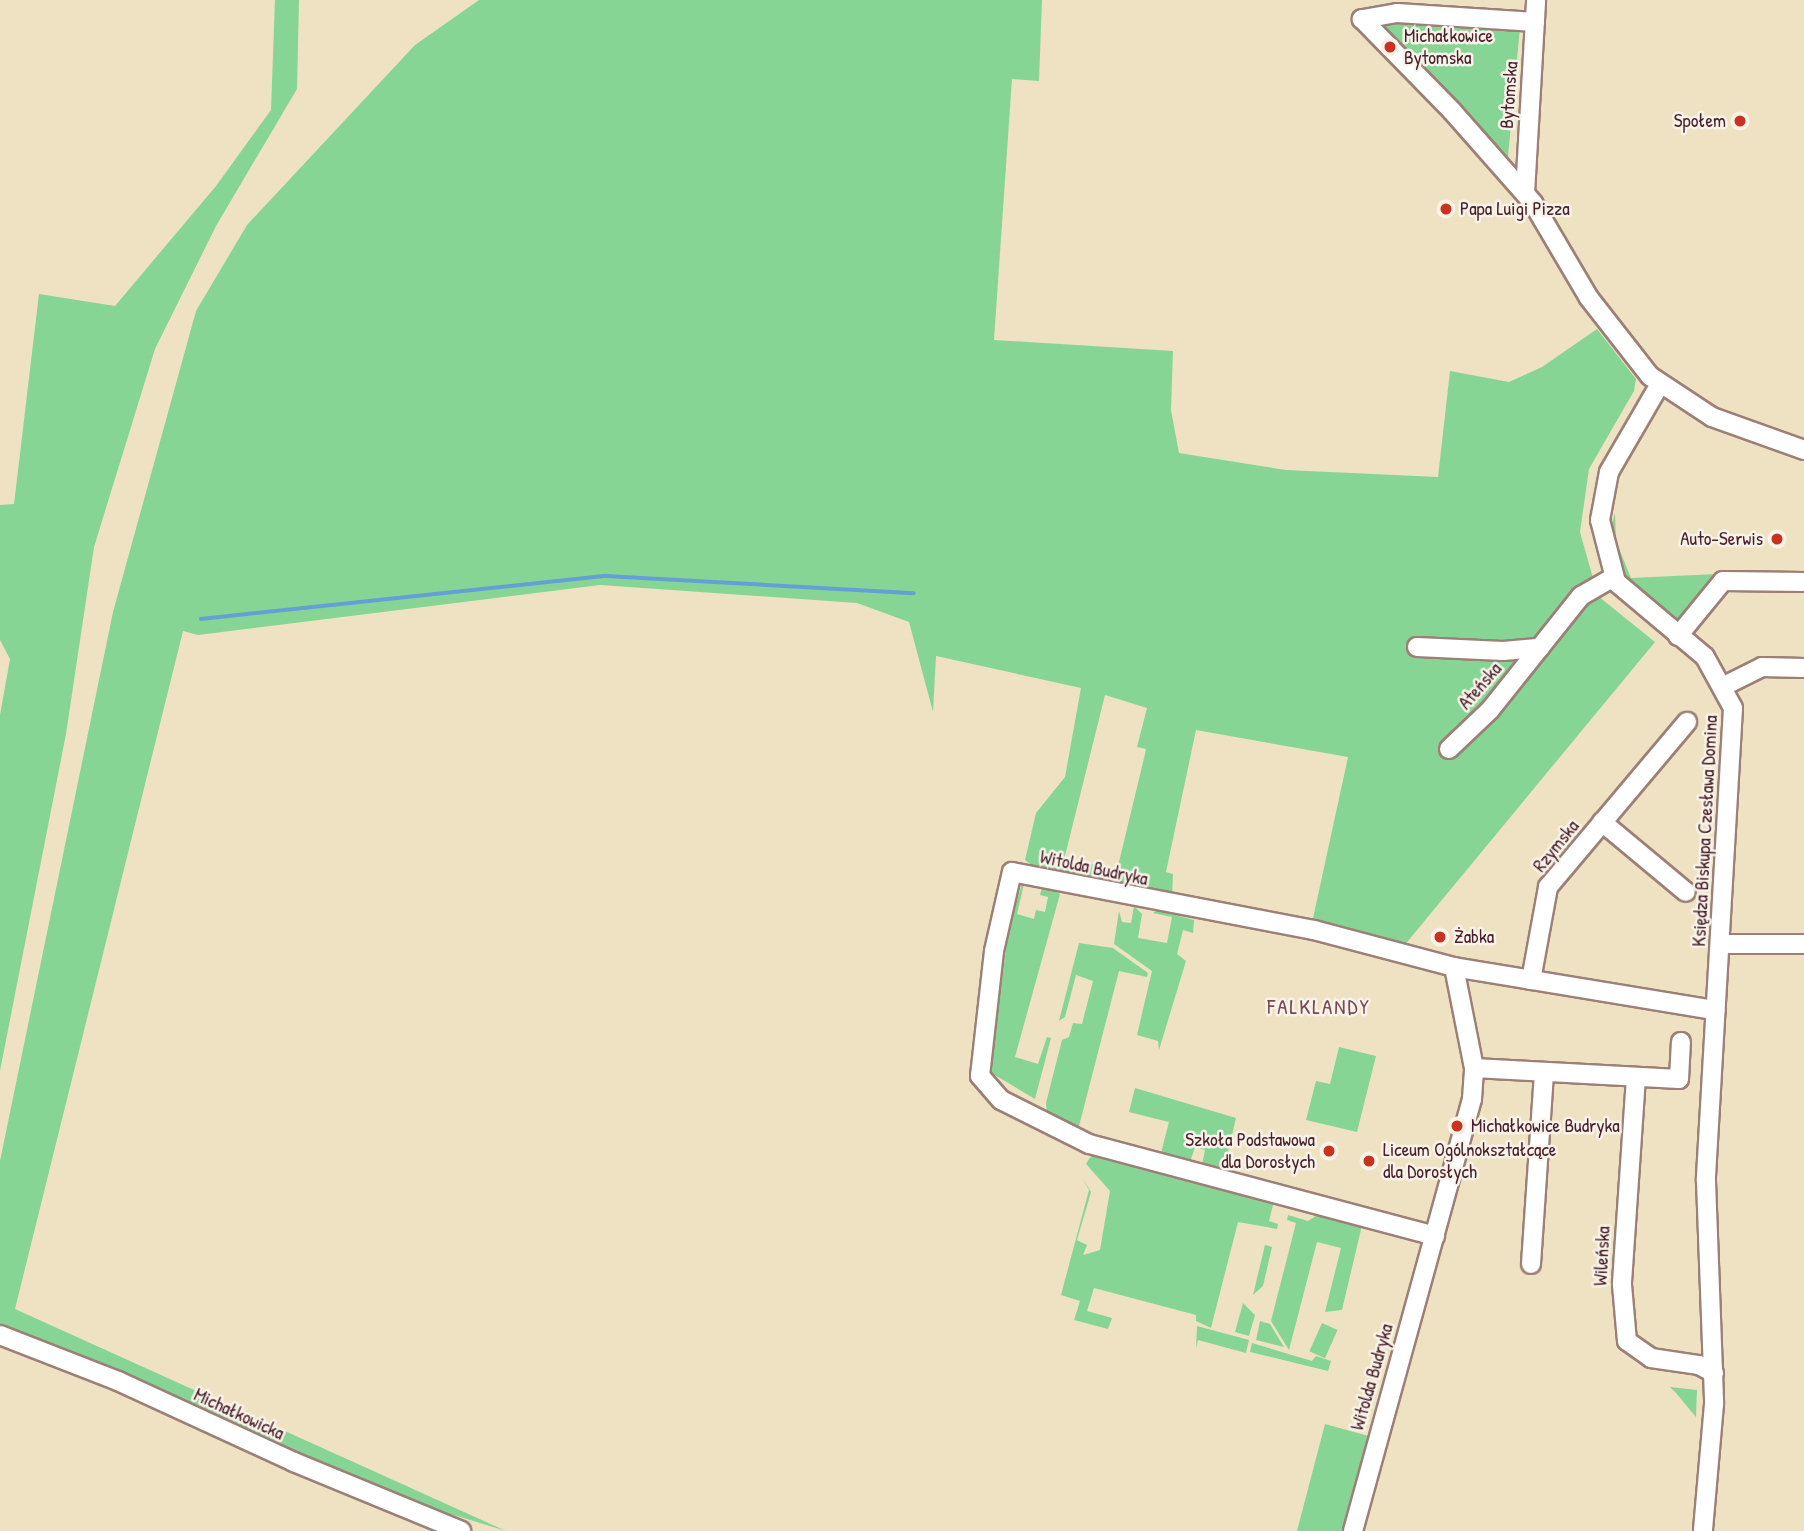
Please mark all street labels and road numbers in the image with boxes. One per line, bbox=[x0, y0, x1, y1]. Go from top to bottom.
street label: Bytomska bbox=[1495, 61, 1523, 129]
street label: Ateńska bbox=[1453, 658, 1507, 714]
street label: Księdza Biskupa Czesława Domina bbox=[1688, 715, 1722, 947]
street label: Rzymska bbox=[1528, 815, 1584, 877]
street label: Witolda Budryka bbox=[1038, 845, 1150, 891]
street label: Wileńska bbox=[1589, 1226, 1615, 1286]
street label: Witolda Budryka bbox=[1346, 1321, 1398, 1433]
street label: Michałkowicka bbox=[190, 1383, 288, 1445]

